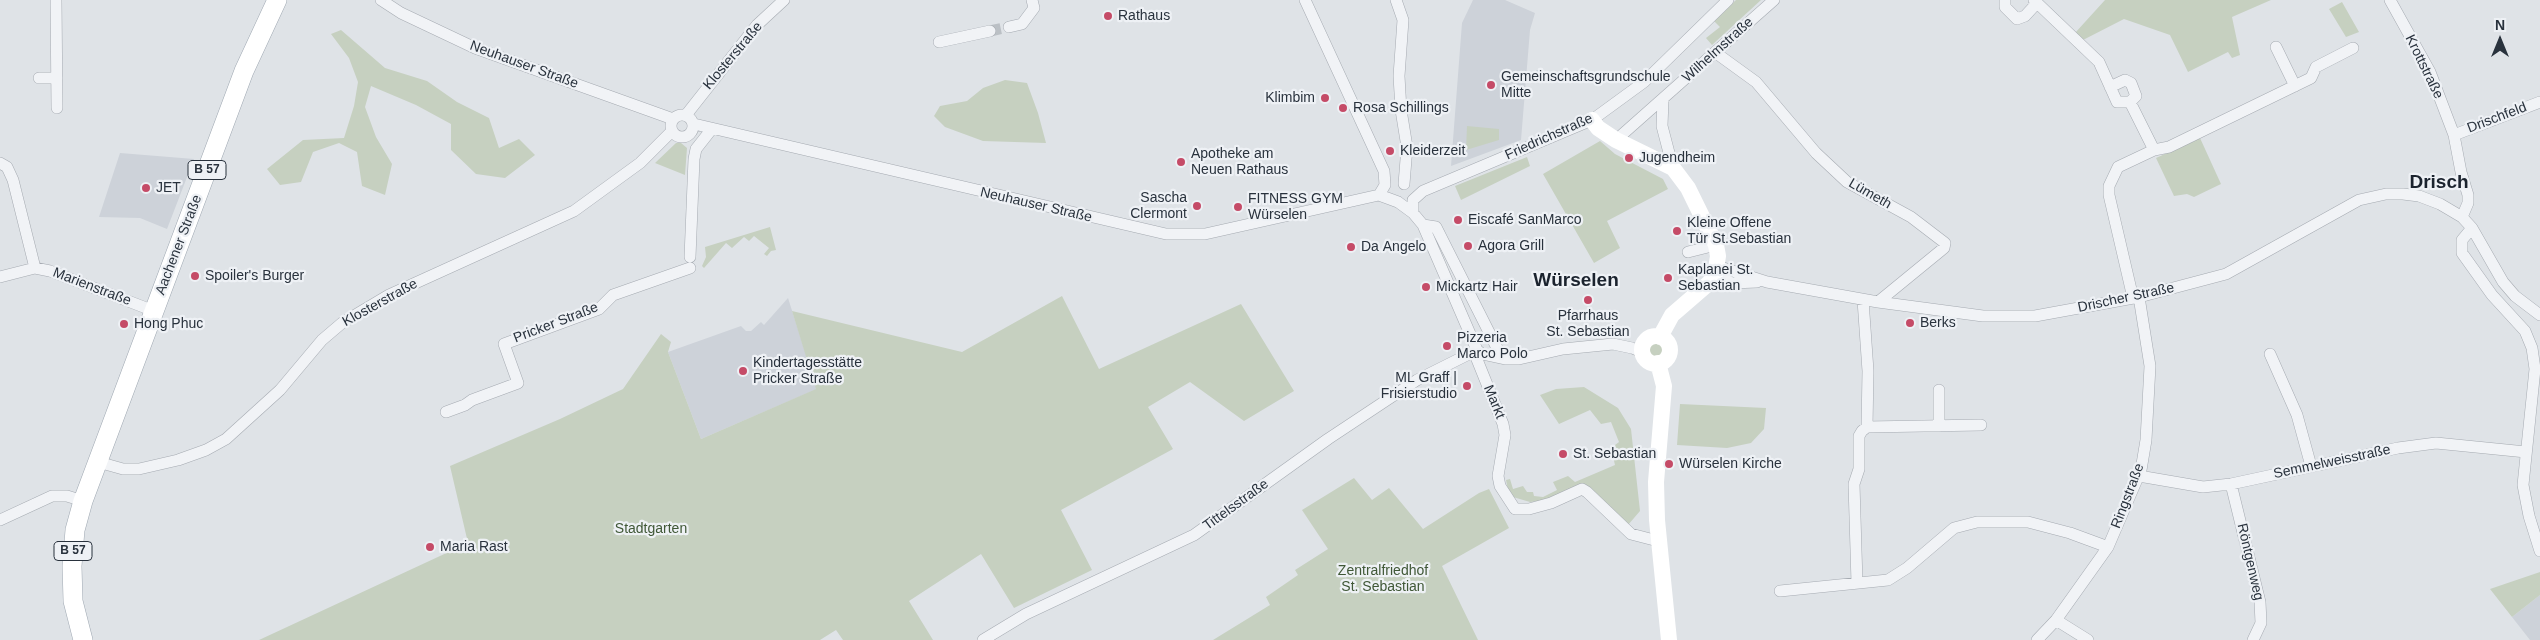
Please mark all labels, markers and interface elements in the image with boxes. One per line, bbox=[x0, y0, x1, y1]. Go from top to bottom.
place label: Rathaus bbox=[1118, 8, 1170, 24]
marker: Rathaus bbox=[1102, 10, 1114, 22]
street label: Wilhelmstraße bbox=[1679, 14, 1757, 86]
north arrow bbox=[2475, 15, 2525, 65]
text: N bbox=[2495, 17, 2505, 33]
street label: Klosterstraße bbox=[700, 19, 766, 93]
street label: Krottstraße bbox=[2401, 32, 2447, 102]
street label: Neuhauser Straße bbox=[467, 38, 581, 92]
place label: Gemeinschaftsgrundschule Mitte bbox=[1501, 69, 1671, 102]
marker: Gemeinschaftsgrundschule Mitte bbox=[1485, 79, 1497, 91]
place label: Klimbim bbox=[1265, 90, 1315, 106]
marker: Klimbim bbox=[1319, 92, 1331, 104]
street label: Drischfeld bbox=[2465, 99, 2529, 137]
place label: Rosa Schillings bbox=[1353, 100, 1449, 116]
marker: Rosa Schillings bbox=[1337, 102, 1349, 114]
street label: Friedrichstraße bbox=[1503, 110, 1595, 164]
place label: Kleiderzeit bbox=[1400, 143, 1465, 159]
marker: Kleiderzeit bbox=[1384, 145, 1396, 157]
place label: Apotheke am Neuen Rathaus bbox=[1191, 146, 1288, 178]
place label: Jugendheim bbox=[1639, 150, 1715, 166]
marker: Jugendheim bbox=[1623, 152, 1635, 164]
marker: Apotheke am Neuen Rathaus bbox=[1175, 156, 1187, 168]
road number: B 57 bbox=[188, 160, 226, 180]
district label: Drisch bbox=[2409, 172, 2469, 194]
street label: Lümeth bbox=[1846, 175, 1894, 213]
place label: JET bbox=[156, 180, 181, 196]
marker: JET bbox=[140, 182, 152, 194]
street label: Neuhauser Straße bbox=[978, 184, 1094, 226]
place label: Sascha Clermont bbox=[1130, 190, 1187, 222]
place label: FITNESS GYM Würselen bbox=[1248, 191, 1343, 223]
street label: Aachener Straße bbox=[152, 193, 206, 297]
marker: Sascha Clermont bbox=[1191, 200, 1203, 212]
marker: FITNESS GYM Würselen bbox=[1232, 201, 1244, 213]
place label: Eiscafé SanMarco bbox=[1468, 212, 1582, 228]
marker: Eiscafé SanMarco bbox=[1452, 214, 1464, 226]
place label: Kleine Offene Tür St.Sebastian bbox=[1687, 215, 1791, 248]
marker: Kleine Offene Tür St.Sebastian bbox=[1671, 225, 1683, 237]
place label: Agora Grill bbox=[1478, 238, 1544, 254]
place label: Da Angelo bbox=[1361, 239, 1426, 255]
marker: Agora Grill bbox=[1462, 240, 1474, 252]
marker: Da Angelo bbox=[1345, 241, 1357, 253]
place label: Kaplanei St. Sebastian bbox=[1678, 262, 1753, 294]
street label: Marienstraße bbox=[50, 264, 134, 310]
place label: Spoiler's Burger bbox=[205, 268, 304, 284]
marker: Spoiler's Burger bbox=[189, 270, 201, 282]
district label: Würselen bbox=[1533, 270, 1619, 292]
marker: Kaplanei St. Sebastian bbox=[1662, 272, 1674, 284]
street label: Klosterstraße bbox=[340, 275, 420, 331]
place label: Mickartz Hair bbox=[1436, 279, 1518, 295]
street label: Drischer Straße bbox=[2076, 280, 2176, 316]
marker: Mickartz Hair bbox=[1420, 281, 1432, 293]
marker: Pfarrhaus St. Sebastian bbox=[1582, 294, 1594, 306]
street label: Pricker Straße bbox=[511, 299, 601, 347]
place label: Pfarrhaus St. Sebastian bbox=[1546, 308, 1630, 341]
place label: Berks bbox=[1920, 315, 1956, 331]
place label: Hong Phuc bbox=[134, 316, 203, 332]
marker: Berks bbox=[1904, 317, 1916, 329]
marker: Hong Phuc bbox=[118, 318, 130, 330]
place label: Pizzeria Marco Polo bbox=[1457, 330, 1528, 362]
marker: Pizzeria Marco Polo bbox=[1441, 340, 1453, 352]
place label: Kindertagesstätte Pricker Straße bbox=[753, 355, 862, 388]
marker: Kindertagesstätte Pricker Straße bbox=[737, 365, 749, 377]
place label: ML Graff | Frisierstudio bbox=[1381, 370, 1457, 402]
marker: ML Graff | Frisierstudio bbox=[1461, 380, 1473, 392]
street label: Markt bbox=[1480, 383, 1508, 421]
street label: Semmelweisstraße bbox=[2272, 441, 2392, 483]
place label: St. Sebastian bbox=[1573, 446, 1656, 462]
marker: St. Sebastian bbox=[1557, 448, 1569, 460]
place label: Würselen Kirche bbox=[1679, 456, 1782, 472]
marker: Würselen Kirche bbox=[1663, 458, 1675, 470]
street label: Ringstraße bbox=[2108, 461, 2148, 531]
street label: Tittelsstraße bbox=[1200, 476, 1272, 534]
park label: Stadtgarten bbox=[615, 521, 687, 537]
street label: Röntgenweg bbox=[2233, 522, 2267, 602]
place label: Maria Rast bbox=[440, 539, 508, 555]
marker: Maria Rast bbox=[424, 541, 436, 553]
road number: B 57 bbox=[54, 542, 92, 560]
park label: Zentralfriedhof St. Sebastian bbox=[1338, 563, 1428, 596]

